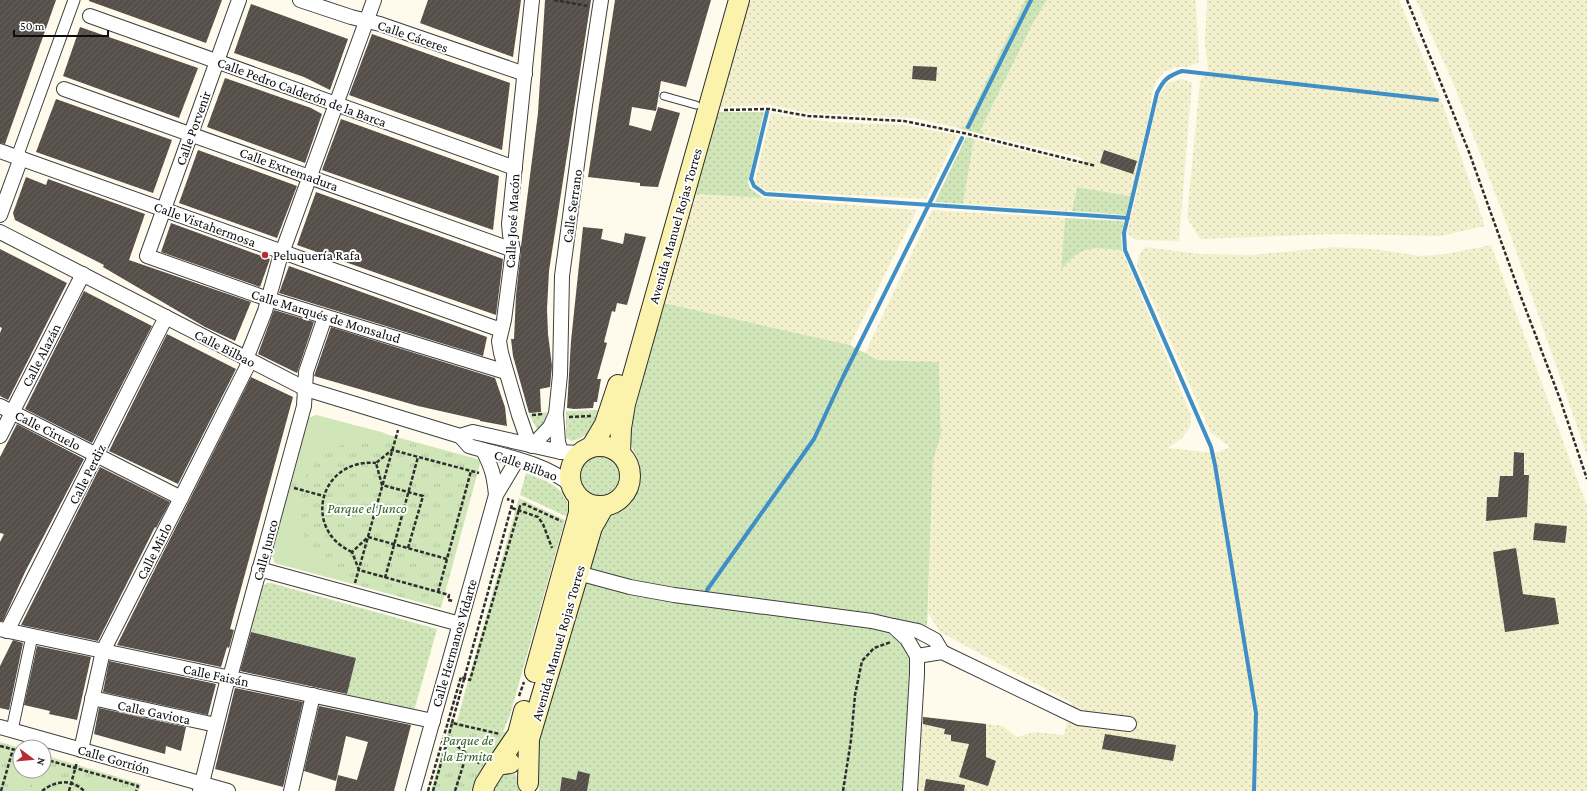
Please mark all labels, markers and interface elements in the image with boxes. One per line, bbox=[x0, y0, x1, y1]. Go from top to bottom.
scale bar bbox=[14, 12, 108, 38]
street label: Calle Cáceres bbox=[376, 16, 450, 56]
text: 50 m bbox=[20, 19, 45, 33]
street label: Calle Pedro Calderón de la Barca bbox=[215, 54, 389, 130]
street label: Calle Porvenir bbox=[172, 89, 214, 167]
street label: Calle Extremadura bbox=[237, 144, 341, 194]
street label: Avenida Manuel Rojas Torres bbox=[645, 146, 706, 306]
street label: Calle Serrano bbox=[559, 168, 585, 244]
street label: Calle José Macón bbox=[502, 173, 522, 269]
street label: Calle Vistahermosa bbox=[152, 198, 259, 250]
place label: Peluquería Rafa bbox=[273, 247, 361, 263]
marker: Peluquería Rafa bbox=[260, 250, 270, 260]
street label: Calle Marqués de Monsalud bbox=[249, 286, 403, 347]
street label: Calle Alazán bbox=[18, 320, 64, 389]
street label: Calle Bilbao bbox=[192, 326, 258, 370]
street label: Calle Ciruelo bbox=[12, 407, 84, 453]
street label: Calle Perdiz bbox=[65, 441, 109, 507]
street label: Calle Bilbao bbox=[492, 446, 560, 484]
park label: Parque el Junco bbox=[327, 500, 407, 516]
street label: Calle Junco bbox=[249, 518, 281, 582]
street label: Calle Mirlo bbox=[133, 520, 175, 582]
street label: Avenida Manuel Rojas Torres bbox=[528, 563, 589, 723]
street label: Calle Hermanos Vidarte bbox=[428, 577, 480, 709]
street label: Calle Faisán bbox=[182, 660, 251, 690]
street label: Calle Gaviota bbox=[116, 696, 192, 728]
park label: Parque de la Ermita bbox=[442, 732, 494, 764]
north arrow bbox=[12, 739, 52, 779]
street label: Calle Gorrión bbox=[76, 741, 153, 777]
text: N bbox=[35, 756, 48, 767]

